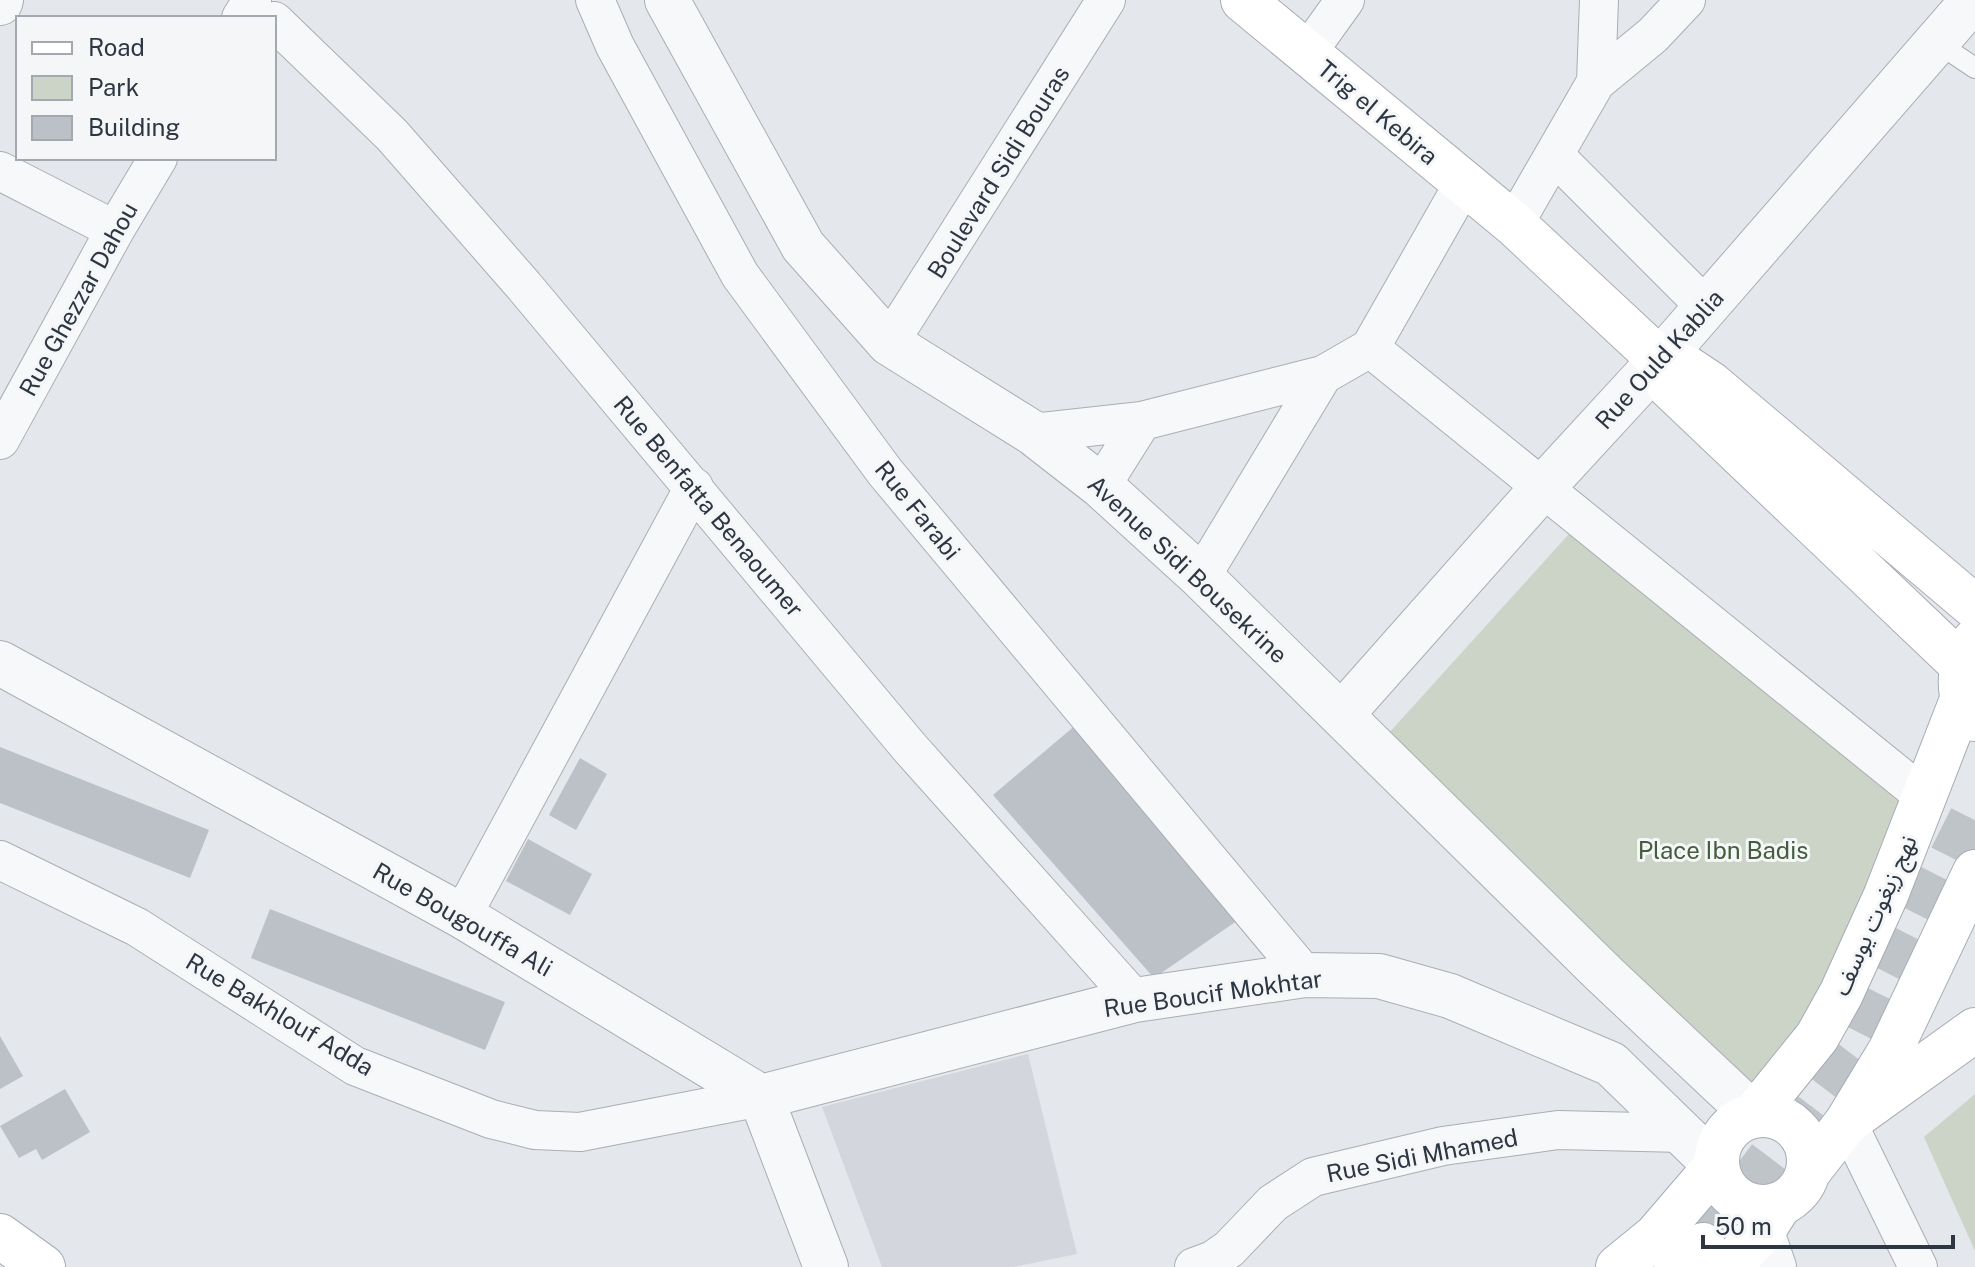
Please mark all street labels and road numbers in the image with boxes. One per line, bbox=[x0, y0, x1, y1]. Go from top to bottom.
street label: Trig el Kebira bbox=[1312, 54, 1444, 170]
street label: Boulevard Sidi Bouras bbox=[921, 61, 1075, 283]
street label: Rue Ghezzar Dahou bbox=[13, 197, 143, 401]
street label: Rue Ould Kablia bbox=[1589, 284, 1729, 434]
street label: Rue Benfatta Benaoumer bbox=[608, 390, 810, 622]
street label: Rue Farabi bbox=[870, 455, 966, 565]
street label: Avenue Sidi Bousekrine bbox=[1083, 469, 1293, 669]
street label: نهج زيغوت يوسف bbox=[1826, 831, 1926, 1001]
street label: Rue Bougouffa Ali bbox=[368, 856, 558, 982]
street label: Rue Bakhlouf Adda bbox=[181, 947, 379, 1081]
street label: Rue Boucif Mokhtar bbox=[1102, 964, 1324, 1022]
street label: Rue Sidi Mhamed bbox=[1324, 1123, 1520, 1187]

